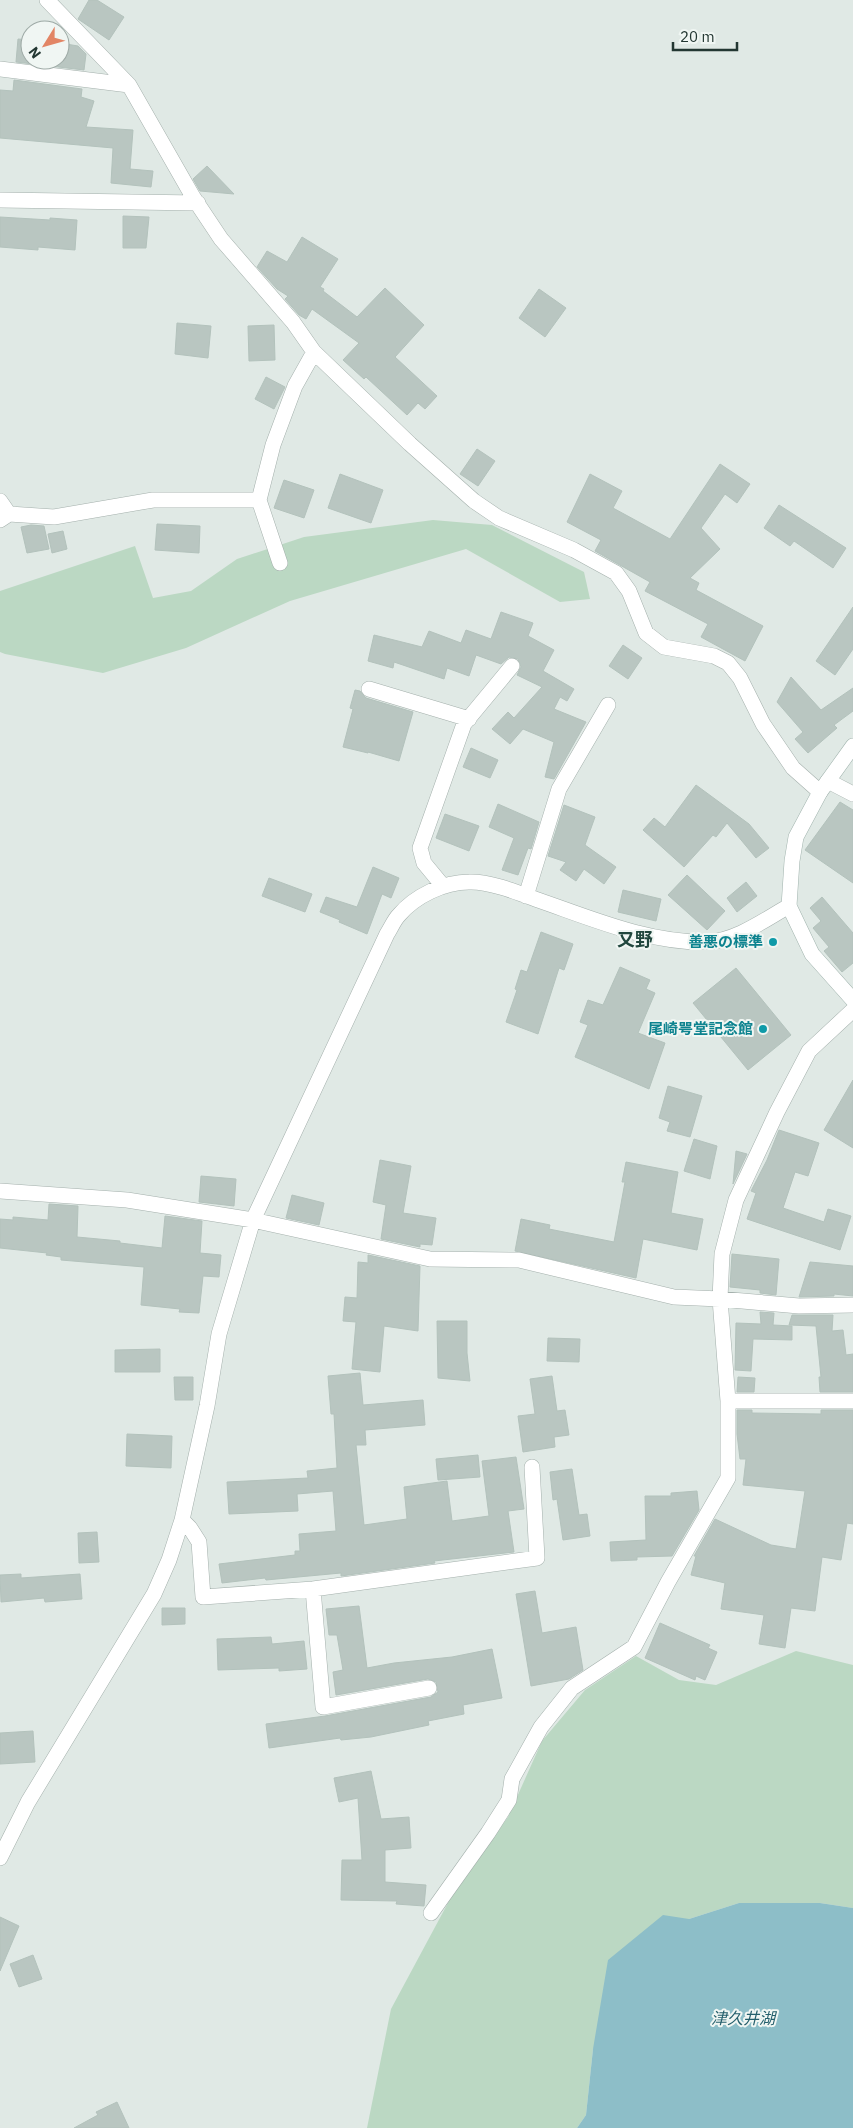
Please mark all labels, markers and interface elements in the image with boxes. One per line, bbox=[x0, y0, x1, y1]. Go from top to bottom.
north arrow bbox=[20, 20, 70, 70]
scale bar bbox=[673, 20, 737, 52]
text: 20 m bbox=[680, 27, 715, 46]
text: N bbox=[24, 43, 45, 62]
district label: 又野 bbox=[617, 928, 653, 951]
place label: 善悪の標準 bbox=[688, 932, 763, 951]
marker: 善悪の標準 bbox=[767, 936, 779, 948]
place label: 尾崎咢堂記念館 bbox=[648, 1019, 753, 1038]
marker: 尾崎咢堂記念館 bbox=[757, 1023, 769, 1035]
water label: 津久井湖 bbox=[711, 2008, 778, 2028]

